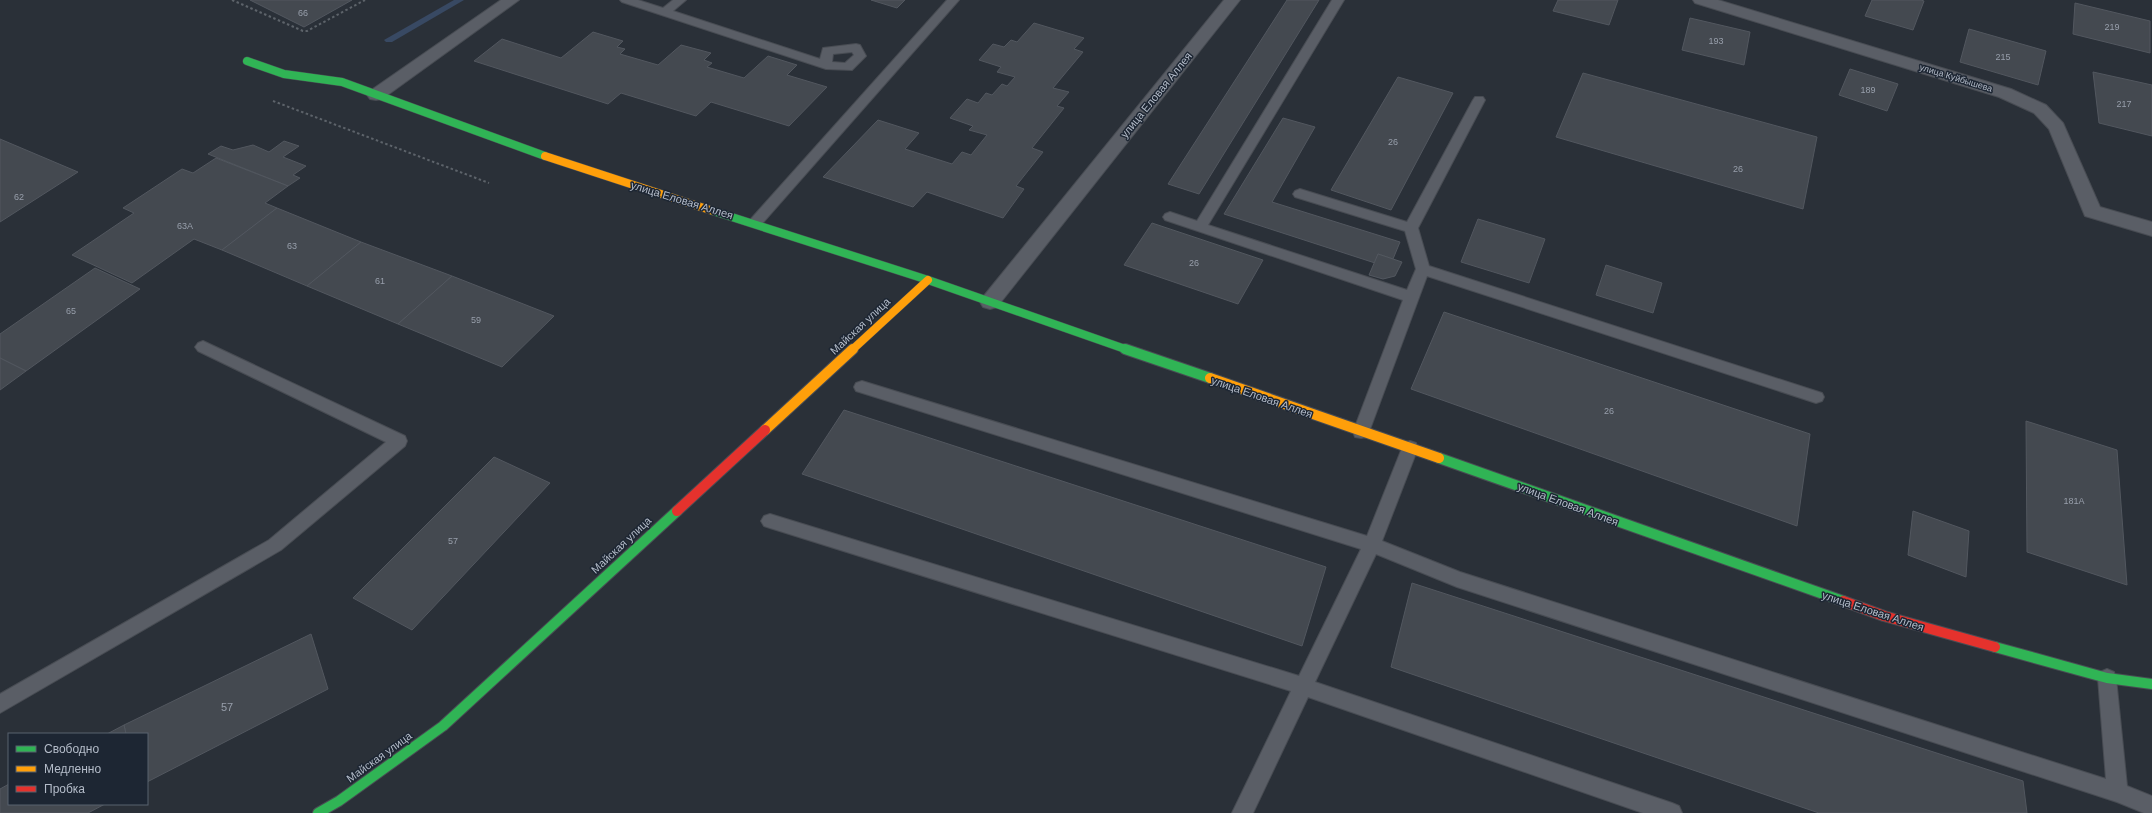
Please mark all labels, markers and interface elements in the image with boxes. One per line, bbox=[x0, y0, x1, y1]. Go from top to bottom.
house number: 66 bbox=[298, 8, 308, 18]
house number: 219 bbox=[2104, 22, 2120, 32]
house number: 193 bbox=[1708, 36, 1724, 46]
street label: улица Еловая Аллея bbox=[1118, 50, 1194, 140]
house number: 215 bbox=[1995, 52, 2011, 62]
street label: улица Куйбышева bbox=[1918, 62, 1994, 94]
house number: 189 bbox=[1860, 85, 1876, 95]
house number: 217 bbox=[2116, 99, 2132, 109]
house number: 26 bbox=[1388, 137, 1398, 147]
house number: 26 bbox=[1733, 164, 1743, 174]
street label: улица Еловая Аллея bbox=[629, 179, 735, 221]
house number: 62 bbox=[14, 192, 24, 202]
house number: 63А bbox=[177, 221, 193, 231]
house number: 63 bbox=[287, 241, 297, 251]
house number: 26 bbox=[1189, 258, 1199, 268]
house number: 61 bbox=[375, 276, 385, 286]
street label: Майская улица bbox=[828, 295, 893, 357]
house number: 65 bbox=[66, 306, 76, 316]
house number: 59 bbox=[471, 315, 481, 325]
street label: улица Еловая Аллея bbox=[1210, 374, 1314, 420]
house number: 26 bbox=[1604, 406, 1614, 416]
street label: улица Еловая Аллея bbox=[1516, 480, 1620, 528]
house number: 181А bbox=[2063, 496, 2085, 506]
street label: Майская улица bbox=[589, 514, 654, 576]
house number: 57 bbox=[448, 536, 458, 546]
street label: улица Еловая Аллея bbox=[1821, 589, 1925, 633]
house number: 57 bbox=[221, 701, 233, 713]
street label: Майская улица bbox=[344, 729, 415, 785]
legend bbox=[8, 733, 148, 805]
text: Свободно bbox=[44, 742, 99, 756]
text: Медленно bbox=[44, 762, 101, 776]
text: Пробка bbox=[44, 782, 85, 796]

